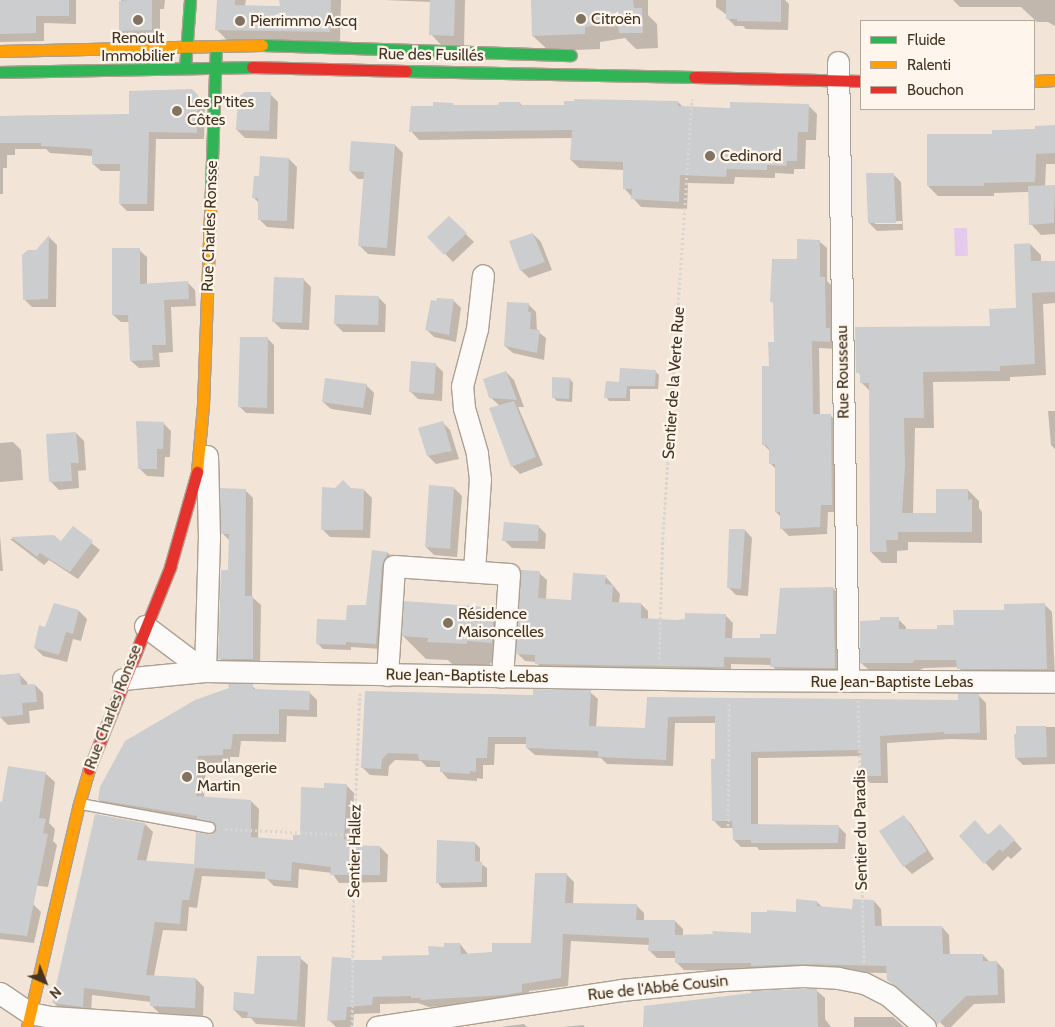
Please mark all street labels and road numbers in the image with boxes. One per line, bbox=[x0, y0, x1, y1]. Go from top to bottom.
street label: Rue des Fusillés bbox=[378, 44, 484, 66]
street label: Rue Charles Ronsse bbox=[198, 160, 222, 292]
street label: Sentier de la Verte Rue bbox=[659, 306, 689, 460]
street label: Rue Rousseau bbox=[833, 325, 853, 419]
street label: Rue Charles Ronsse bbox=[80, 642, 146, 772]
street label: Rue Jean-Baptiste Lebas bbox=[385, 665, 549, 687]
street label: Rue Jean-Baptiste Lebas bbox=[811, 672, 973, 692]
street label: Sentier du Paradis bbox=[850, 769, 872, 891]
street label: Sentier Hallez bbox=[345, 804, 365, 898]
street label: Rue de l'Abbé Cousin bbox=[587, 971, 729, 1005]

